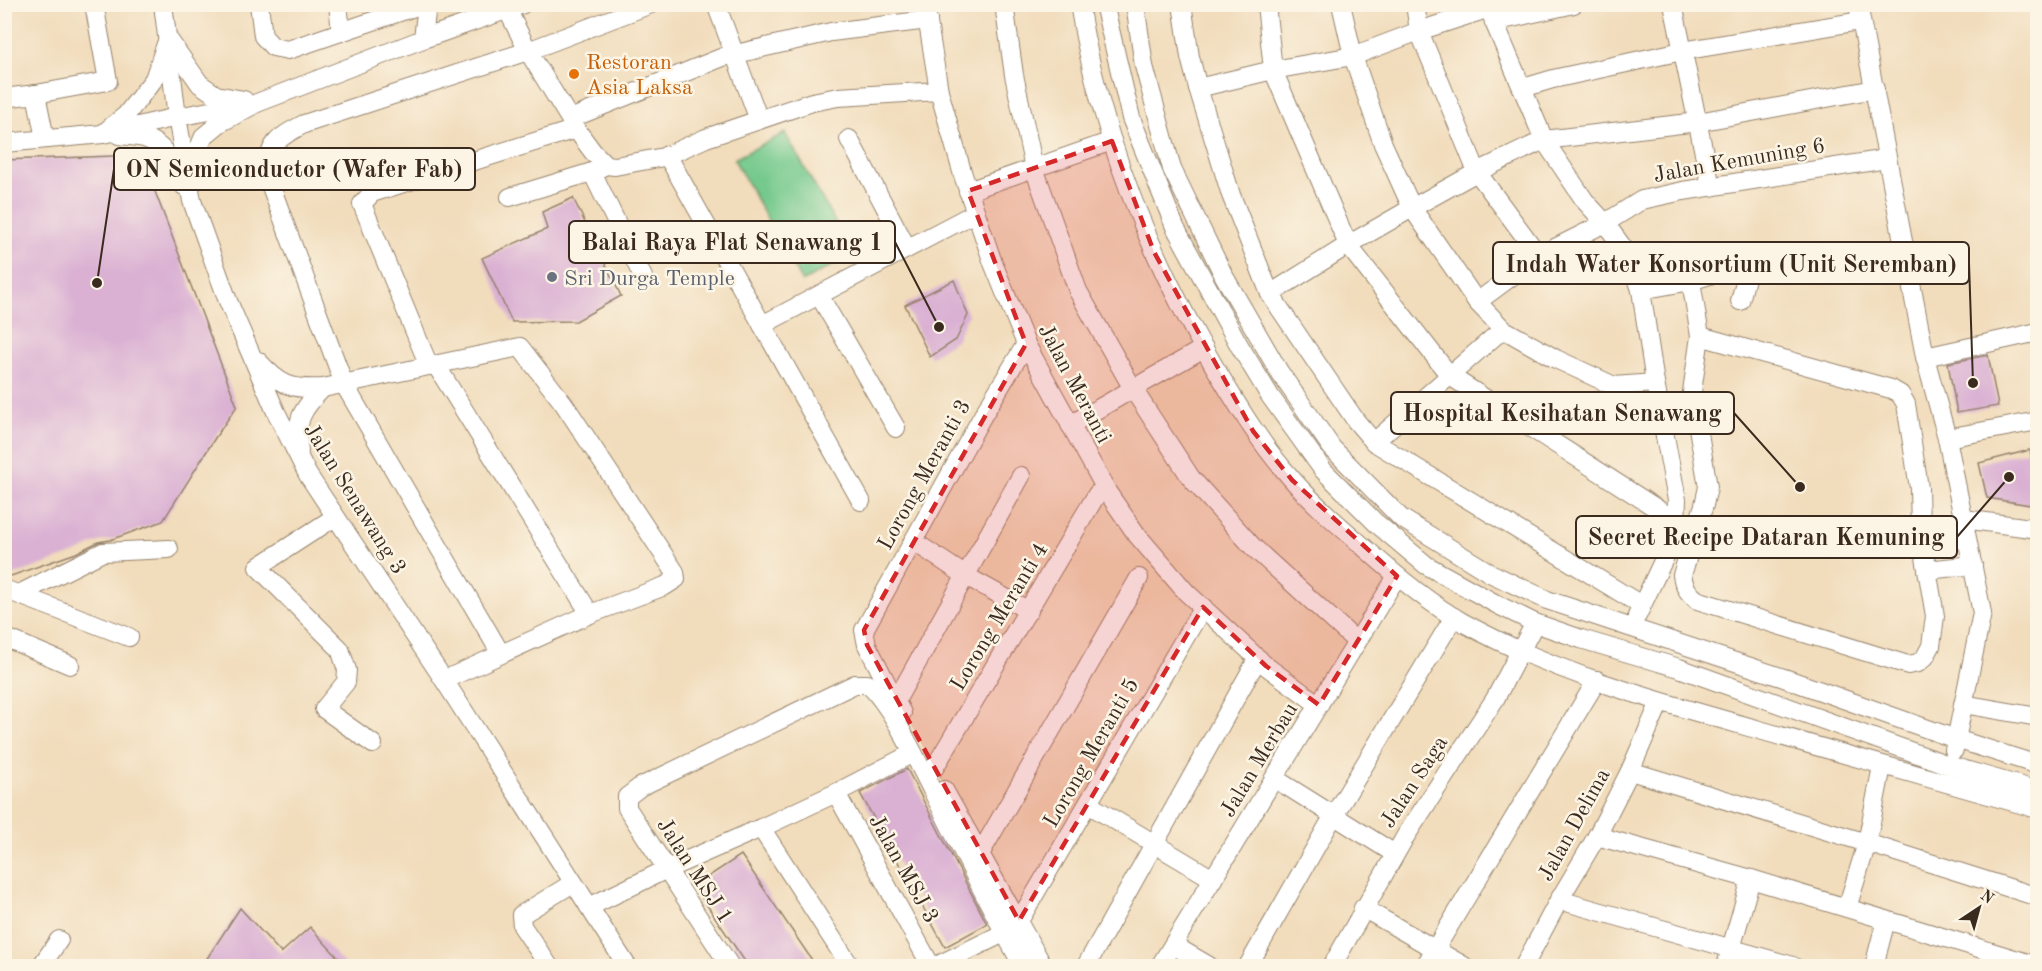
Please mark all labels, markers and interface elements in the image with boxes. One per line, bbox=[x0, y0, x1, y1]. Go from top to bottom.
place label: Restoran Asia Laksa bbox=[586, 52, 693, 99]
marker: Restoran Asia Laksa bbox=[567, 67, 581, 81]
street label: Jalan Kemuning 6 bbox=[1652, 135, 1827, 187]
callout: ON Semiconductor (Wafer Fab) bbox=[114, 148, 475, 190]
text: ON Semiconductor (Wafer Fab) bbox=[125, 158, 463, 183]
callout: Balai Raya Flat Senawang 1 bbox=[569, 221, 895, 263]
text: Balai Raya Flat Senawang 1 bbox=[581, 232, 883, 256]
callout: Indah Water Konsortium (Unit Seremban) bbox=[1493, 242, 1969, 284]
text: Indah Water Konsortium (Unit Seremban) bbox=[1505, 253, 1957, 278]
place label: Sri Durga Temple bbox=[564, 268, 735, 290]
marker: Sri Durga Temple bbox=[545, 270, 559, 284]
street label: Jalan Meranti bbox=[1034, 321, 1115, 447]
callout: Hospital Kesihatan Senawang bbox=[1391, 392, 1734, 434]
street label: Lorong Meranti 3 bbox=[874, 396, 975, 554]
text: Hospital Kesihatan Senawang bbox=[1403, 403, 1722, 427]
street label: Jalan Senawang 3 bbox=[299, 420, 410, 578]
callout: Secret Recipe Dataran Kemuning bbox=[1576, 516, 1957, 558]
text: Secret Recipe Dataran Kemuning bbox=[1588, 527, 1945, 551]
street label: Lorong Meranti 4 bbox=[947, 539, 1053, 695]
street label: Lorong Meranti 5 bbox=[1040, 675, 1143, 831]
street label: Jalan Merbau bbox=[1217, 699, 1303, 821]
street label: Jalan Saga bbox=[1377, 732, 1453, 832]
street label: Jalan Delima bbox=[1535, 765, 1615, 885]
street label: Jalan MSJ 3 bbox=[864, 811, 942, 927]
street label: Jalan MSJ 1 bbox=[652, 815, 736, 928]
north arrow bbox=[1949, 878, 2009, 938]
text: N bbox=[1977, 887, 1997, 908]

